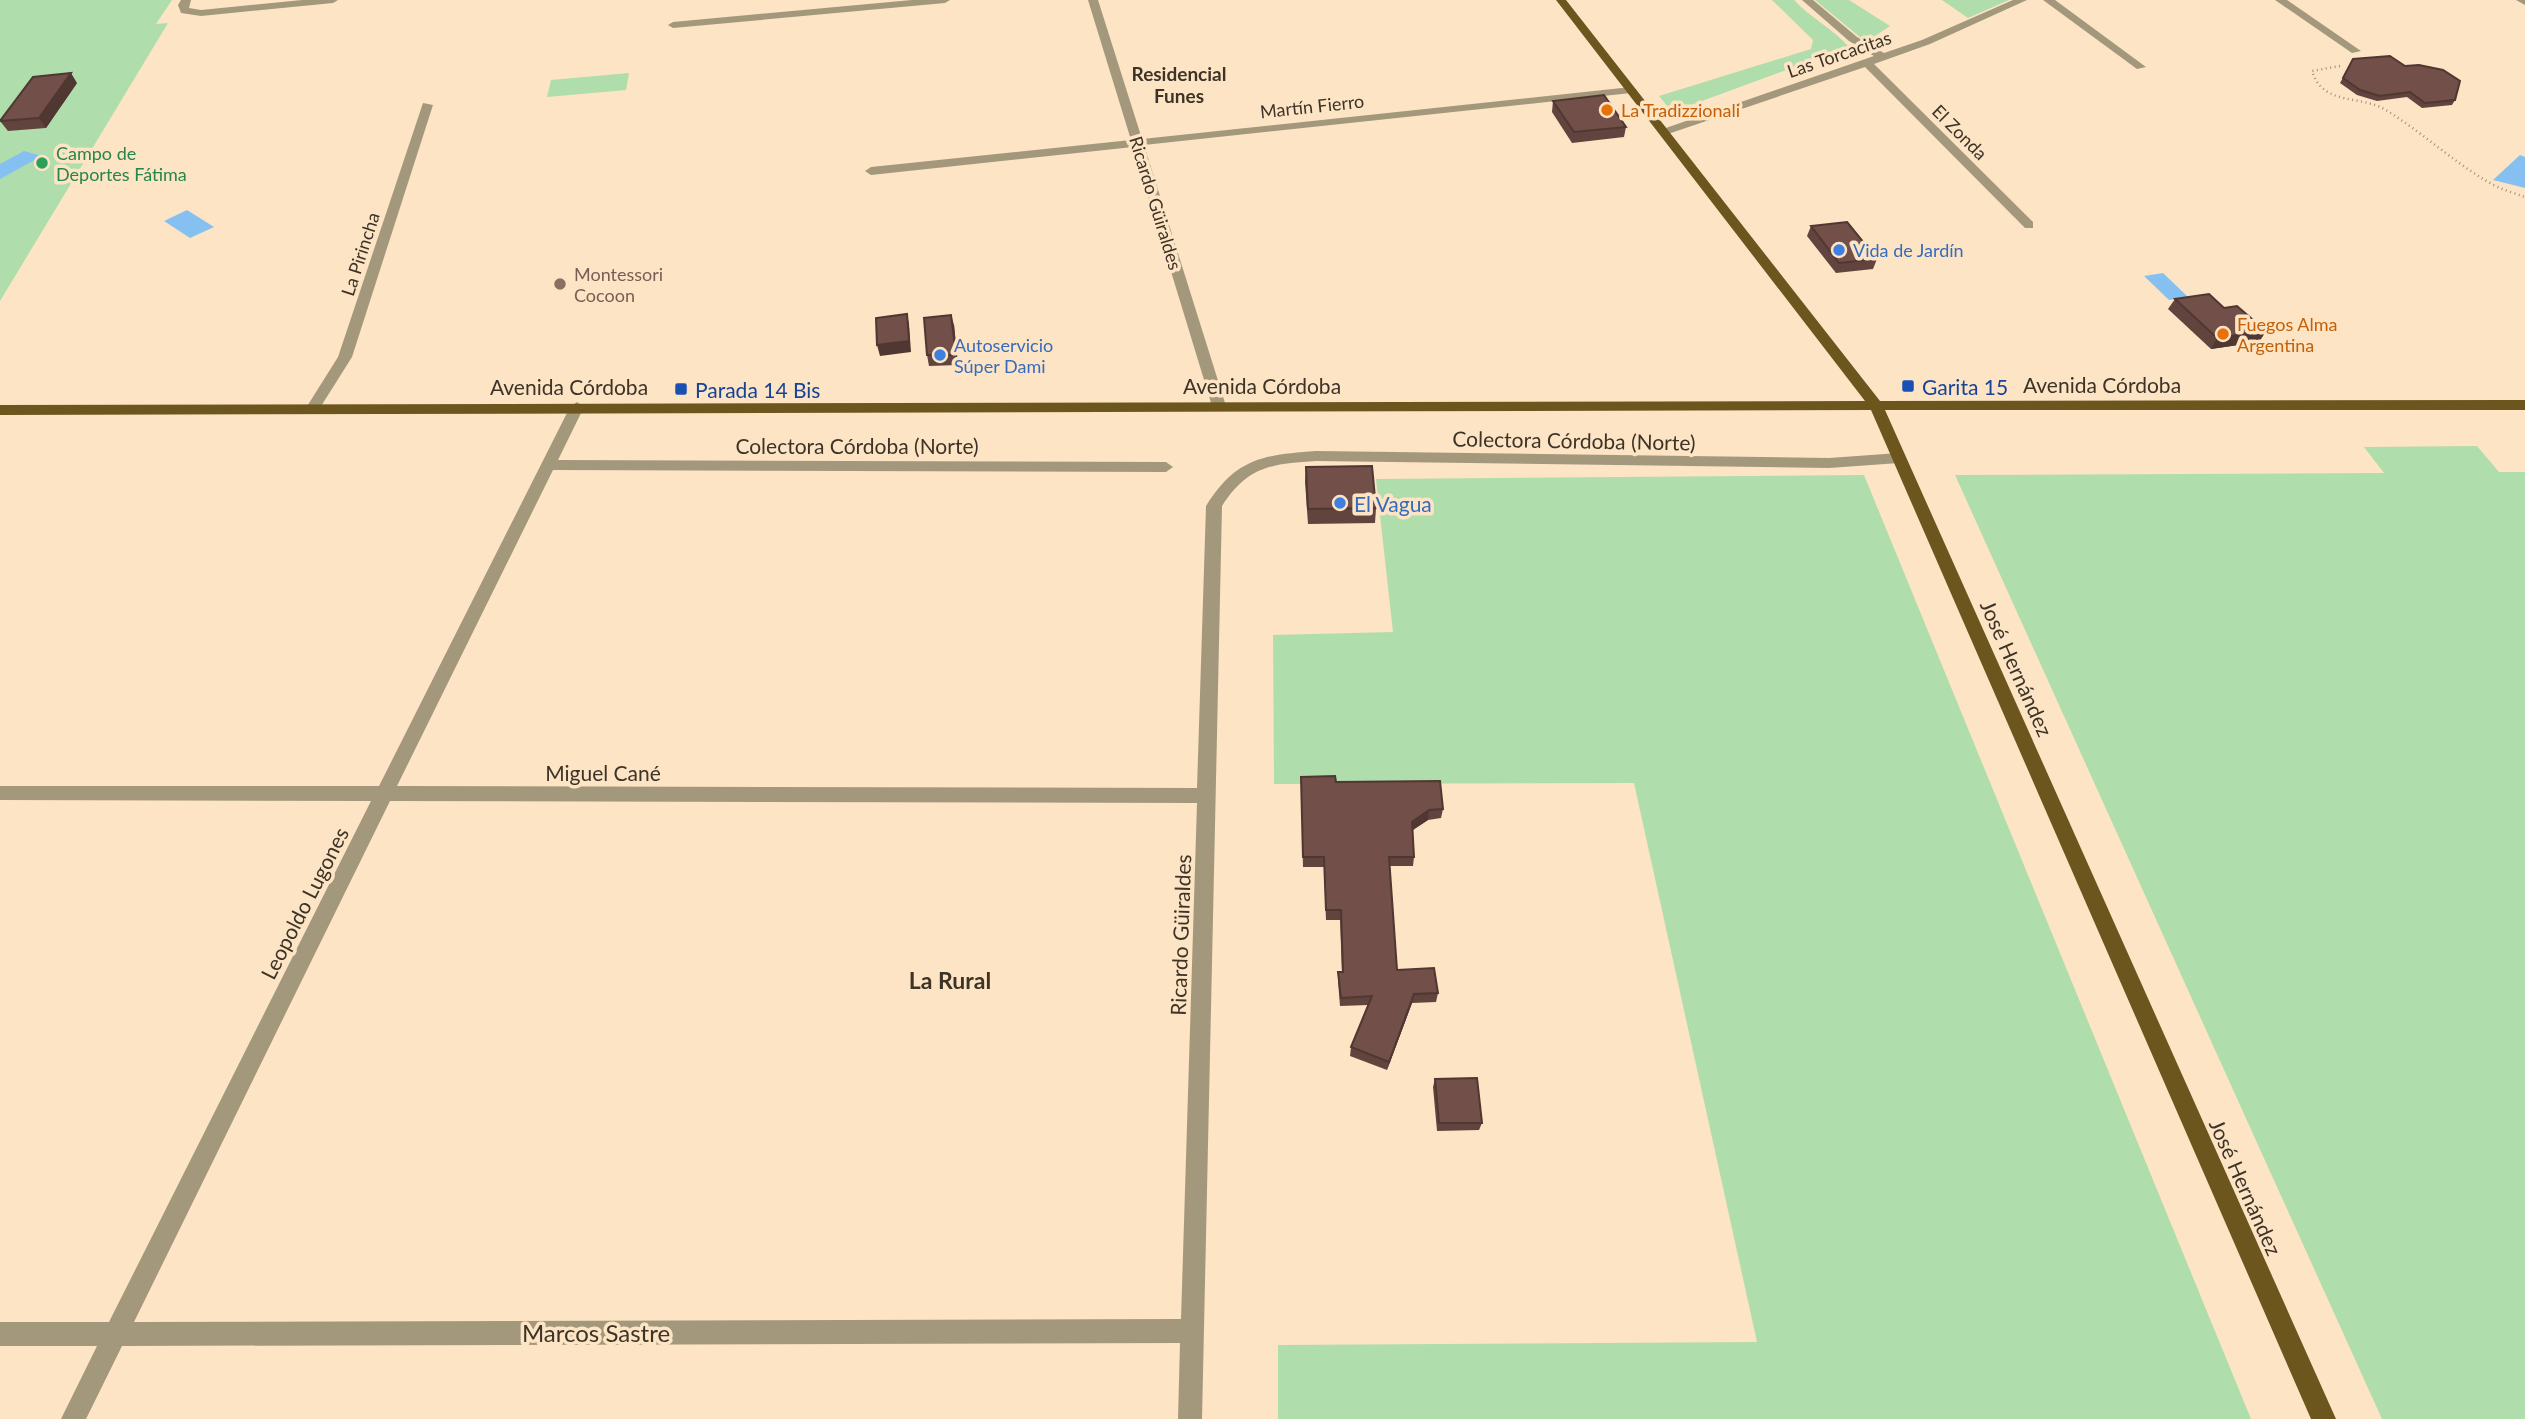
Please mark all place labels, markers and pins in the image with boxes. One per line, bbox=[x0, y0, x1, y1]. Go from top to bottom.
place label: La Tradizzionali bbox=[1621, 99, 1740, 121]
marker: La Tradizzionali bbox=[1599, 102, 1615, 118]
place label: Campo de Deportes Fátima bbox=[56, 142, 187, 185]
marker: Campo de Deportes Fátima bbox=[34, 155, 50, 171]
place label: Vida de Jardín bbox=[1853, 239, 1964, 261]
marker: Vida de Jardín bbox=[1831, 242, 1847, 258]
place label: Montessori Cocoon bbox=[574, 263, 663, 306]
marker: Montessori Cocoon bbox=[552, 276, 568, 292]
place label: Fuegos Alma Argentina bbox=[2237, 313, 2337, 356]
marker: Fuegos Alma Argentina bbox=[2215, 326, 2231, 342]
place label: Autoservicio Súper Dami bbox=[954, 334, 1053, 377]
marker: Autoservicio Súper Dami bbox=[932, 347, 948, 363]
place label: Garita 15 bbox=[1922, 374, 2008, 399]
place label: Parada 14 Bis bbox=[695, 377, 820, 402]
marker: Garita 15 bbox=[1900, 378, 1916, 394]
marker: Parada 14 Bis bbox=[673, 381, 689, 397]
place label: El Vagua bbox=[1354, 491, 1432, 516]
marker: El Vagua bbox=[1332, 495, 1348, 511]

